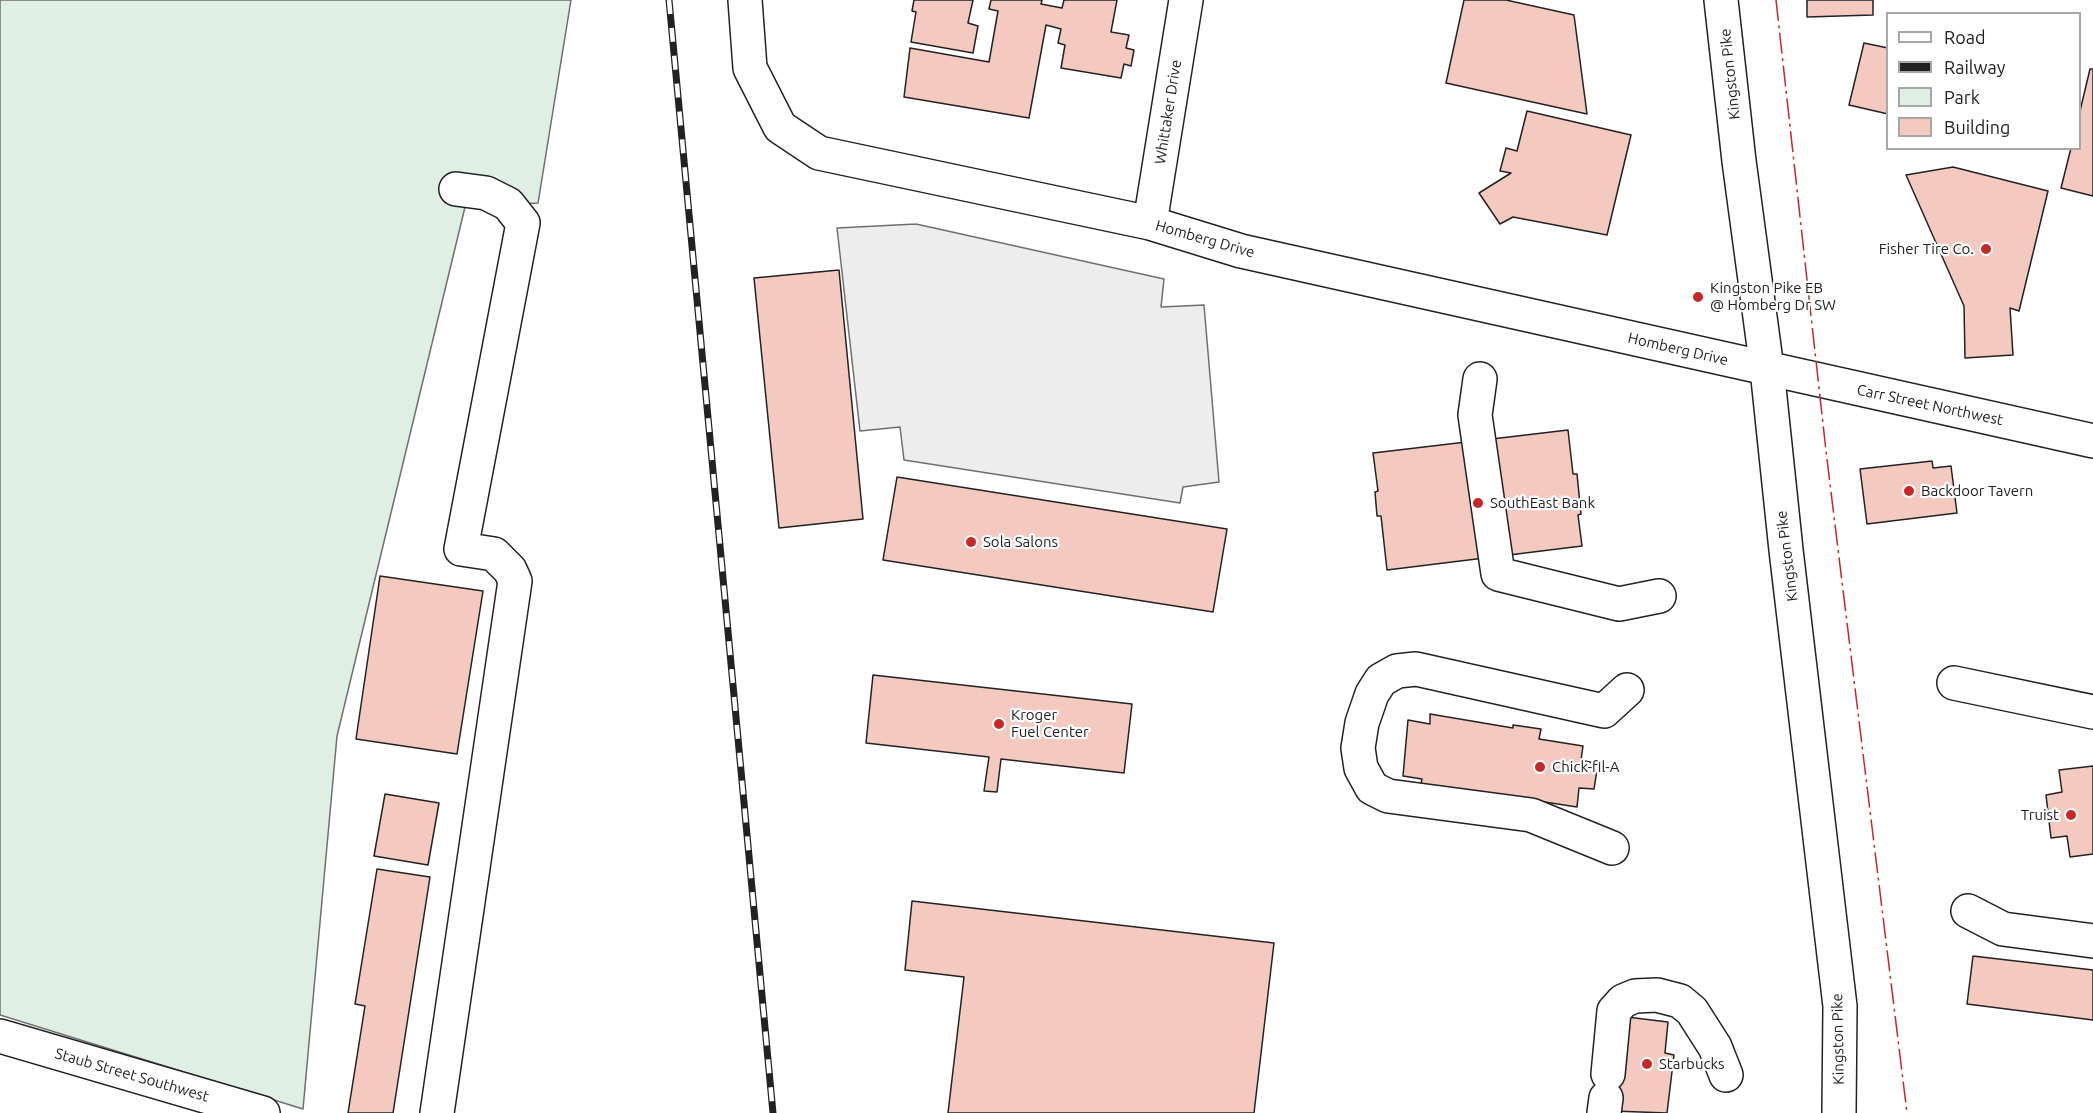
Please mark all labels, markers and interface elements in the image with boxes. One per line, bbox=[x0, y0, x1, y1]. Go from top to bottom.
legend bbox=[1886, 12, 2081, 150]
street label: Kingston Pike bbox=[1716, 27, 1744, 121]
text: Road bbox=[1944, 27, 1986, 47]
text: Railway bbox=[1944, 57, 2005, 77]
street label: Whittaker Drive bbox=[1151, 58, 1185, 166]
text: Park bbox=[1944, 87, 1980, 107]
text: Building bbox=[1944, 117, 2010, 137]
street label: Homberg Drive bbox=[1153, 216, 1257, 262]
place label: Fisher Tire Co. bbox=[1879, 240, 1974, 258]
marker: Fisher Tire Co. bbox=[1979, 242, 1993, 256]
place label: Kingston Pike EB @ Homberg Dr SW bbox=[1710, 279, 1836, 314]
marker: Kingston Pike EB @ Homberg Dr SW bbox=[1691, 290, 1705, 304]
street label: Homberg Drive bbox=[1626, 329, 1730, 369]
street label: Carr Street Northwest bbox=[1855, 381, 2005, 429]
place label: Backdoor Tavern bbox=[1921, 482, 2033, 500]
marker: Backdoor Tavern bbox=[1902, 484, 1916, 498]
place label: SouthEast Bank bbox=[1490, 494, 1595, 512]
marker: SouthEast Bank bbox=[1471, 496, 1485, 510]
street label: Kingston Pike bbox=[1772, 509, 1802, 603]
place label: Sola Salons bbox=[983, 533, 1058, 551]
marker: Sola Salons bbox=[964, 535, 978, 549]
place label: Kroger Fuel Center bbox=[1011, 706, 1089, 741]
marker: Kroger Fuel Center bbox=[992, 717, 1006, 731]
place label: Chick-fil-A bbox=[1552, 758, 1619, 776]
marker: Chick-fil-A bbox=[1533, 760, 1547, 774]
place label: Truist bbox=[2021, 806, 2059, 824]
marker: Truist bbox=[2064, 808, 2078, 822]
street label: Kingston Pike bbox=[1828, 993, 1848, 1085]
street label: Staub Street Southwest bbox=[53, 1044, 211, 1106]
place label: Starbucks bbox=[1659, 1055, 1725, 1073]
marker: Starbucks bbox=[1640, 1057, 1654, 1071]

